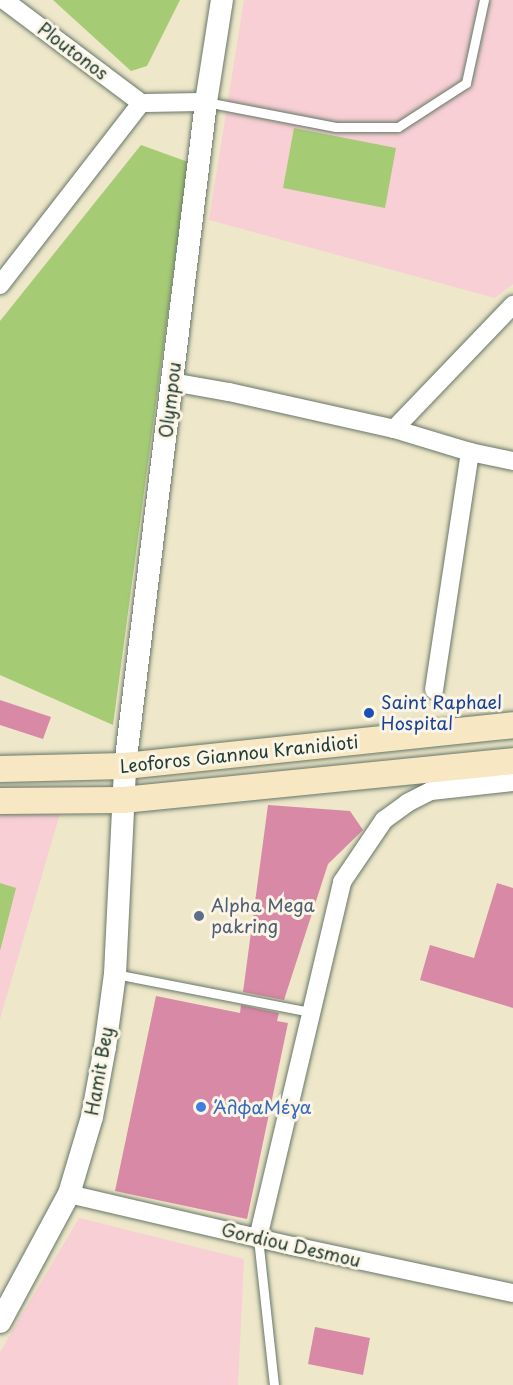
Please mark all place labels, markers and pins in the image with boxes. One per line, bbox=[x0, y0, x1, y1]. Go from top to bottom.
place label: Saint Raphael Hospital bbox=[381, 692, 502, 734]
marker: Saint Raphael Hospital bbox=[362, 706, 376, 720]
place label: Alpha Mega pakring bbox=[211, 895, 315, 938]
marker: Alpha Mega pakring bbox=[192, 909, 206, 923]
place label: ΆλφαΜέγα bbox=[213, 1096, 312, 1118]
marker: ΆλφαΜέγα bbox=[194, 1100, 208, 1114]

